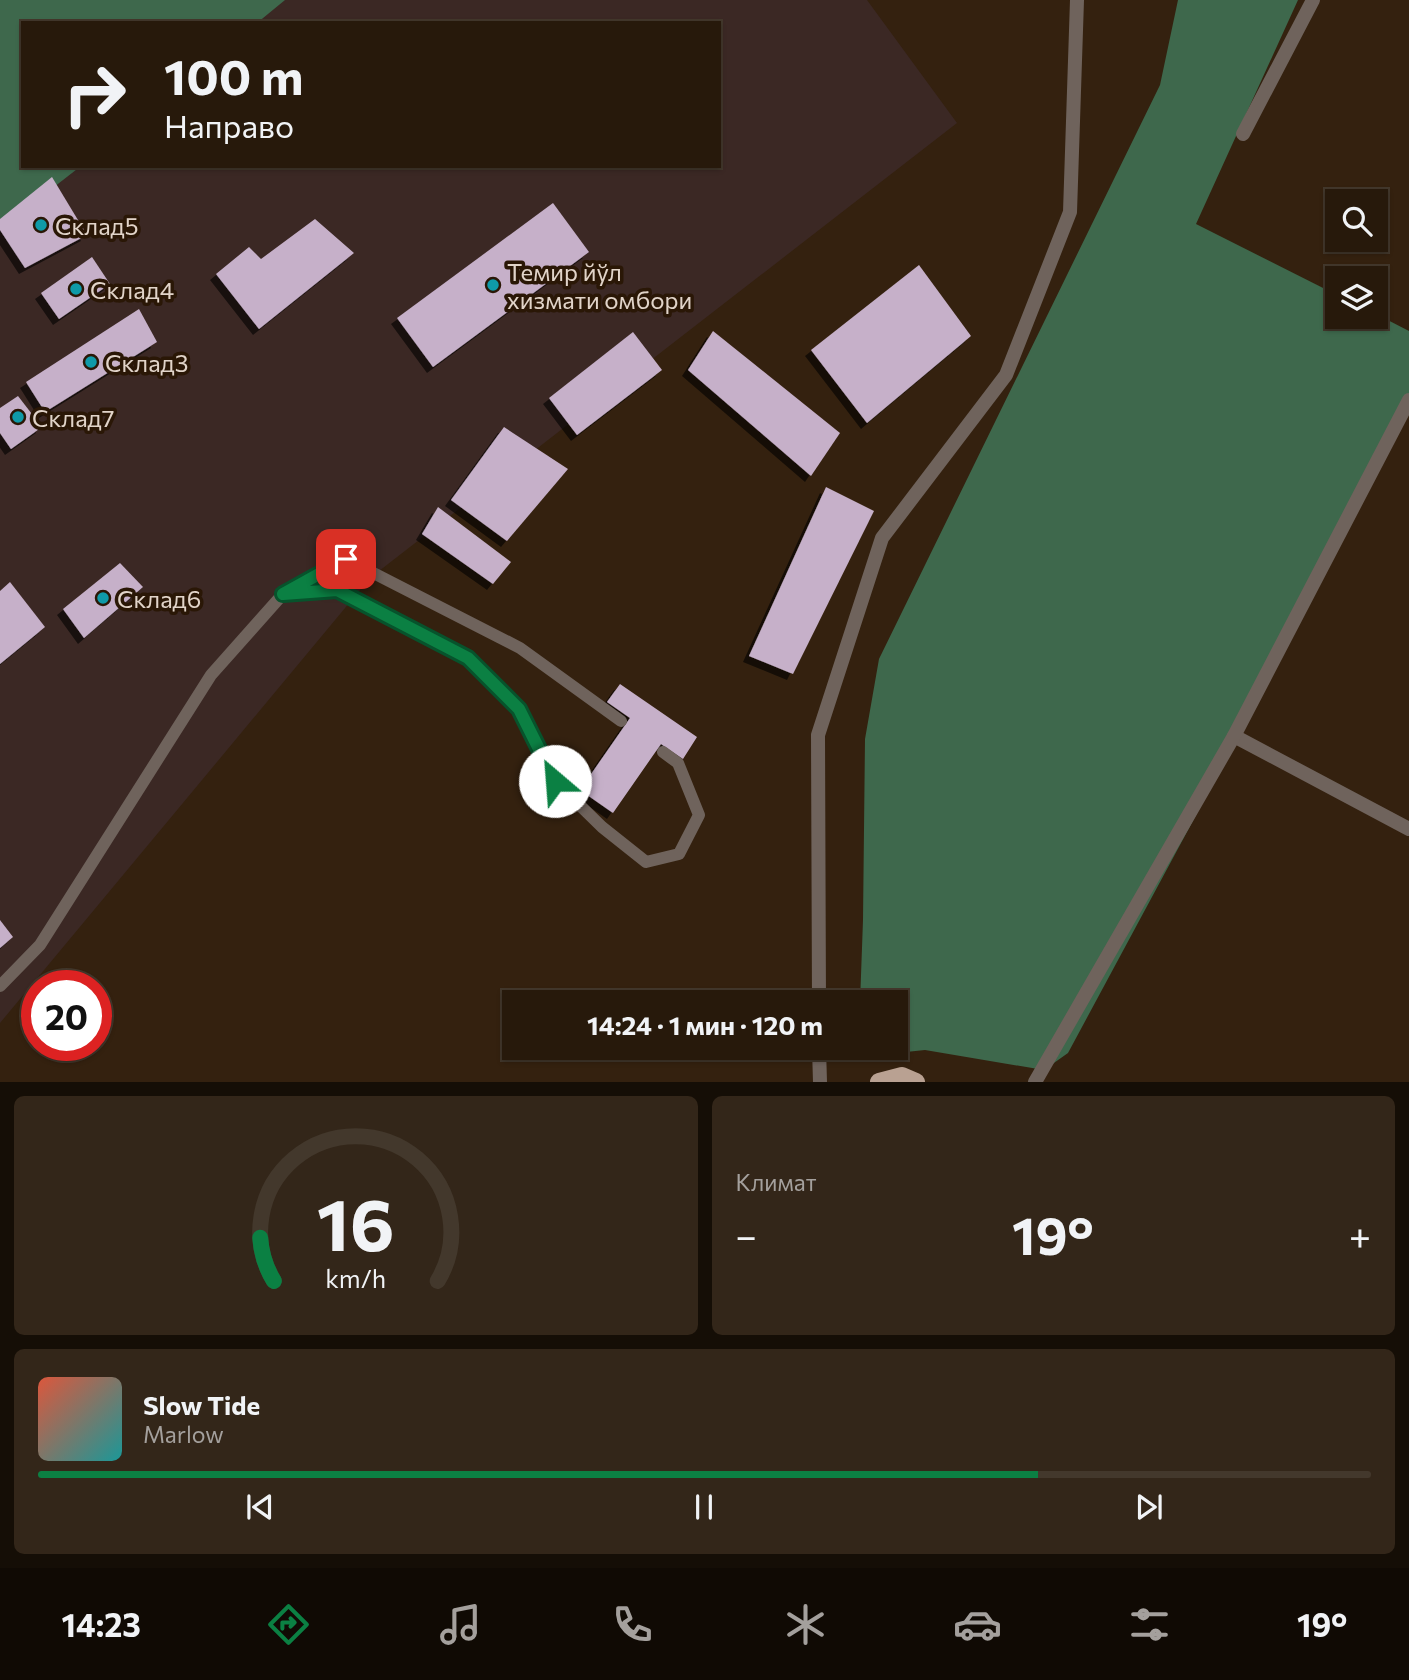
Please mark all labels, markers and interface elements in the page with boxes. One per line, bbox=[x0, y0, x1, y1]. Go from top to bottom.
text: 100 m bbox=[164, 45, 303, 105]
icon: right bbox=[49, 49, 140, 140]
text: Направо bbox=[164, 105, 294, 145]
map controls bbox=[1325, 189, 1388, 329]
button: search bbox=[1325, 189, 1388, 252]
place label: Склад5 bbox=[55, 211, 138, 240]
marker: Склад5 bbox=[33, 217, 49, 233]
place label: Темир йўл хизмати омбори bbox=[507, 257, 692, 314]
button: layers bbox=[1325, 266, 1388, 329]
place label: Склад4 bbox=[90, 275, 174, 304]
marker: Темир йўл хизмати омбори bbox=[485, 277, 501, 293]
marker: Склад4 bbox=[68, 281, 84, 297]
place label: Склад3 bbox=[105, 348, 188, 377]
marker: Склад3 bbox=[83, 354, 99, 370]
place label: Склад7 bbox=[32, 403, 114, 432]
marker: Склад7 bbox=[10, 409, 26, 425]
pin bbox=[316, 529, 376, 589]
icon: arrive bbox=[327, 540, 365, 578]
place label: Склад6 bbox=[117, 584, 201, 613]
marker: Склад6 bbox=[95, 590, 111, 606]
position arrow bbox=[518, 744, 592, 818]
speed limit sign: 20 bbox=[21, 970, 112, 1061]
text: 14:24 · 1 мин · 120 m bbox=[587, 1009, 823, 1040]
text: Климат bbox=[736, 1168, 817, 1196]
text: 16 bbox=[317, 1178, 395, 1267]
text: 19° bbox=[1012, 1202, 1094, 1266]
text: − bbox=[736, 1211, 757, 1258]
text: + bbox=[1349, 1211, 1371, 1258]
text: km/h bbox=[325, 1263, 386, 1293]
text: Slow Tide bbox=[143, 1389, 260, 1420]
text: Marlow bbox=[143, 1420, 224, 1448]
icon: previous bbox=[241, 1488, 279, 1526]
icon: pause bbox=[685, 1488, 723, 1526]
icon: next bbox=[1130, 1488, 1168, 1526]
icon: directions bbox=[264, 1600, 313, 1649]
icon: music bbox=[436, 1600, 485, 1649]
icon: phone bbox=[608, 1600, 657, 1649]
icon: climate bbox=[781, 1600, 830, 1649]
icon: car bbox=[953, 1600, 1002, 1649]
icon: filters bbox=[1125, 1600, 1174, 1649]
text: 14:23 bbox=[62, 1604, 141, 1644]
text: 19° bbox=[1297, 1604, 1347, 1644]

